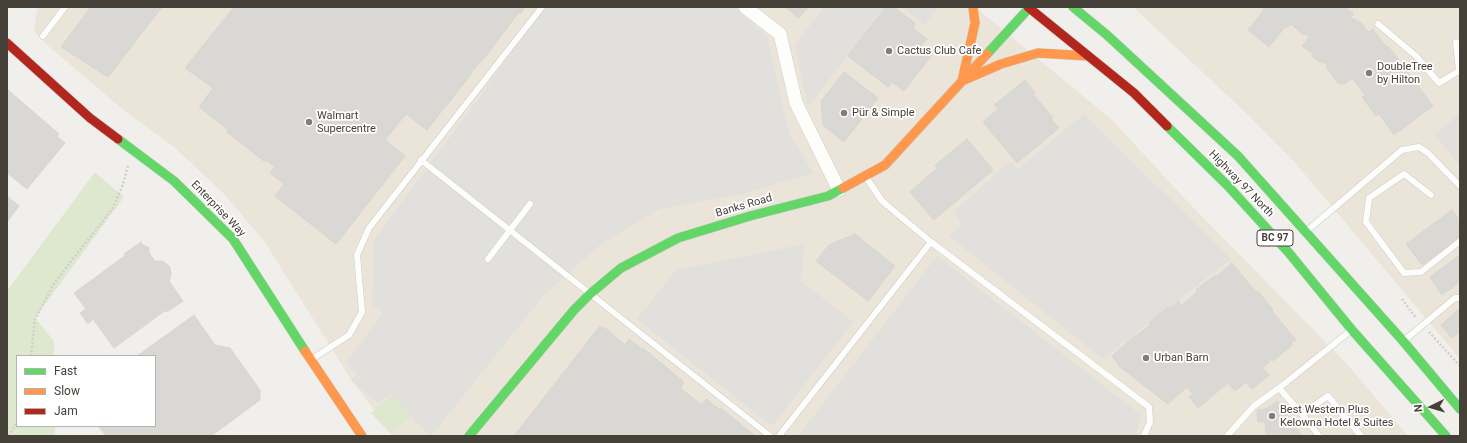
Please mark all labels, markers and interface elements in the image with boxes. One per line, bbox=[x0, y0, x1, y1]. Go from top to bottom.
place label: Cactus Club Cafe bbox=[897, 44, 981, 58]
marker: Cactus Club Cafe bbox=[884, 46, 894, 56]
place label: DoubleTree by Hilton bbox=[1377, 60, 1433, 86]
marker: DoubleTree by Hilton bbox=[1364, 68, 1374, 78]
place label: Pür & Simple bbox=[852, 106, 915, 120]
marker: Pür & Simple bbox=[839, 108, 849, 118]
place label: Walmart Supercentre bbox=[317, 109, 376, 135]
marker: Walmart Supercentre bbox=[304, 117, 314, 127]
street label: Highway 97 North bbox=[1206, 148, 1276, 220]
street label: Enterprise Way bbox=[188, 178, 248, 240]
street label: Banks Road bbox=[714, 192, 774, 220]
road number: BC 97 bbox=[1257, 230, 1293, 246]
place label: Urban Barn bbox=[1154, 351, 1208, 365]
marker: Urban Barn bbox=[1141, 353, 1151, 363]
legend bbox=[16, 355, 156, 427]
text: Fast bbox=[54, 364, 77, 378]
text: Slow bbox=[54, 384, 80, 398]
north arrow bbox=[1411, 387, 1451, 427]
place label: Best Western Plus Kelowna Hotel & Suites bbox=[1280, 403, 1394, 429]
text: Jam bbox=[54, 404, 78, 418]
text: N bbox=[1412, 404, 1425, 413]
marker: Best Western Plus Kelowna Hotel & Suites bbox=[1267, 411, 1277, 421]

